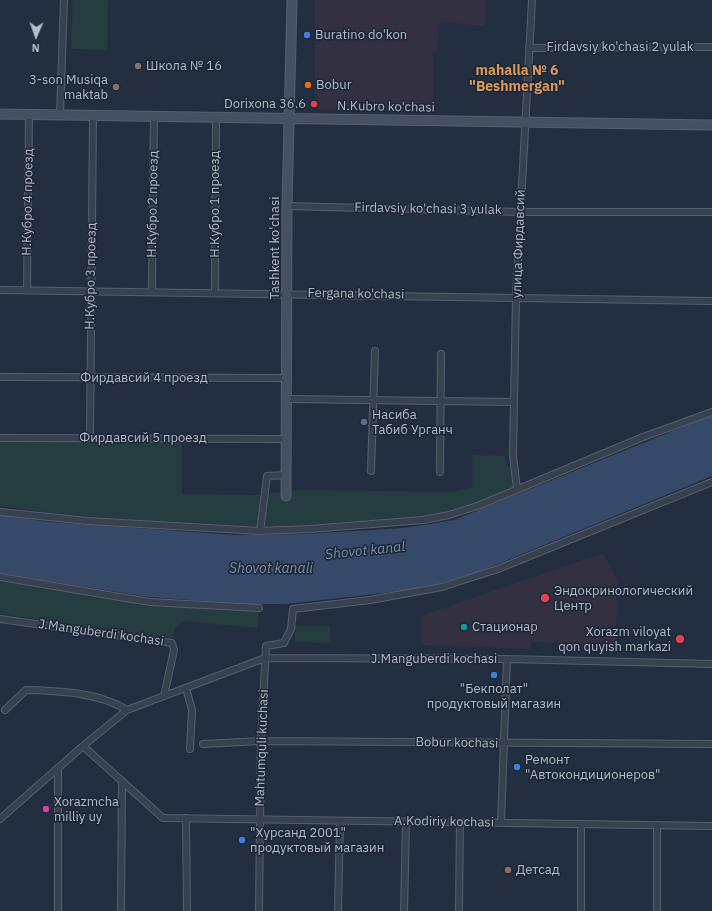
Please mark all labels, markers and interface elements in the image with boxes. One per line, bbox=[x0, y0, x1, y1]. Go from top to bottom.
north arrow bbox=[16, 16, 56, 56]
place label: Buratino do'kon bbox=[315, 27, 407, 43]
marker: Buratino do'kon bbox=[302, 30, 312, 40]
street label: Firdavsiy ko'chasi 2 yulak bbox=[546, 39, 694, 55]
text: N bbox=[31, 41, 40, 55]
place label: Школа № 16 bbox=[146, 58, 222, 74]
marker: Школа № 16 bbox=[133, 61, 143, 71]
district label: mahalla № 6 "Beshmergan" bbox=[469, 63, 565, 96]
place label: 3-son Musiqa maktab bbox=[29, 72, 108, 103]
place label: Bobur bbox=[316, 77, 351, 93]
marker: Bobur bbox=[303, 80, 313, 90]
marker: 3-son Musiqa maktab bbox=[111, 82, 121, 92]
place label: Dorixona 36.6 bbox=[224, 96, 306, 112]
street label: N.Kubro ko'chasi bbox=[337, 98, 435, 116]
marker: Dorixona 36.6 bbox=[309, 99, 319, 109]
street label: Н.Кубро 4 проезд bbox=[19, 148, 37, 256]
street label: Н.Кубро 2 проезд bbox=[144, 150, 162, 258]
street label: Н.Кубро 1 проезд bbox=[207, 150, 223, 258]
street label: улица Фирдавсий bbox=[509, 189, 529, 299]
street label: Tashkent ko'chasi bbox=[267, 197, 283, 299]
street label: Firdavsiy ko'chasi 3 yulak bbox=[354, 200, 502, 218]
street label: Н.Кубро 3 проезд bbox=[82, 222, 100, 330]
street label: Fergana ko'chasi bbox=[308, 285, 404, 303]
street label: Фирдавсий 4 проезд bbox=[80, 370, 208, 386]
place label: Насиба Табиб Урганч bbox=[372, 407, 453, 438]
marker: Насиба Табиб Урганч bbox=[359, 417, 369, 427]
street label: Фирдавсий 5 проезд bbox=[79, 430, 207, 446]
water label: Shovot kanal bbox=[324, 538, 406, 564]
water label: Shovot kanali bbox=[229, 561, 313, 577]
place label: Эндокринологический Центр bbox=[554, 583, 693, 614]
marker: Эндокринологический Центр bbox=[539, 592, 551, 604]
street label: J.Manguberdi kochasi bbox=[37, 616, 165, 650]
place label: Стационар bbox=[472, 619, 538, 635]
marker: Стационар bbox=[459, 622, 469, 632]
place label: Xorazm viloyat qon quyish markazi bbox=[558, 624, 671, 655]
marker: Xorazm viloyat qon quyish markazi bbox=[674, 633, 686, 645]
street label: J.Manguberdi kochasi bbox=[371, 651, 497, 667]
marker: "Бекполат" продуктовый магазин bbox=[489, 670, 499, 680]
place label: "Бекполат" продуктовый магазин bbox=[427, 681, 561, 712]
street label: Mahtumquli kuchasi bbox=[252, 689, 272, 807]
street label: Bobur kochasi bbox=[415, 734, 499, 752]
place label: Ремонт "Автокондиционеров" bbox=[525, 752, 661, 783]
marker: Ремонт "Автокондиционеров" bbox=[512, 762, 522, 772]
place label: Xorazmcha milliy uy bbox=[54, 794, 119, 825]
marker: Xorazmcha milliy uy bbox=[41, 804, 51, 814]
street label: A.Kodiriy kochasi bbox=[394, 813, 494, 831]
place label: "Хурсанд 2001" продуктовый магазин bbox=[250, 825, 384, 856]
marker: "Хурсанд 2001" продуктовый магазин bbox=[237, 835, 247, 845]
place label: Детсад bbox=[516, 862, 560, 878]
marker: Детсад bbox=[503, 865, 513, 875]

